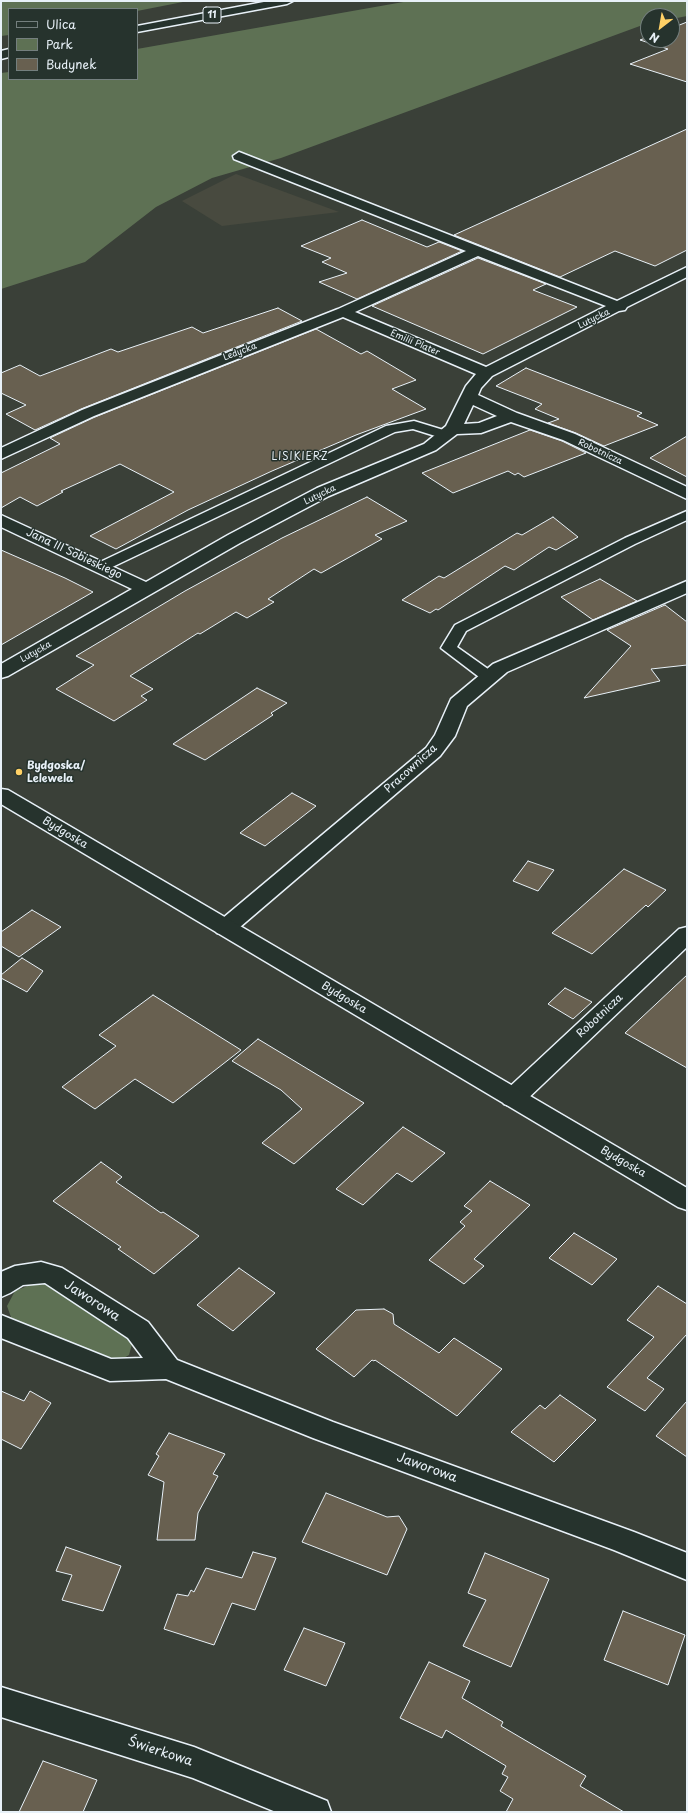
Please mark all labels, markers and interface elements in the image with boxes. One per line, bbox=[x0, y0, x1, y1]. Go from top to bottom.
road number: 11 bbox=[203, 7, 221, 23]
legend bbox=[8, 8, 138, 80]
north arrow bbox=[640, 8, 680, 48]
text: Ulica bbox=[46, 15, 76, 33]
text: N bbox=[646, 28, 662, 47]
text: Park bbox=[46, 35, 73, 53]
text: Budynek bbox=[46, 55, 96, 73]
street label: Lutycka bbox=[576, 307, 612, 331]
street label: Emilii Plater bbox=[389, 328, 441, 358]
street label: Ledycka bbox=[222, 341, 258, 363]
street label: Robotnicza bbox=[576, 437, 624, 467]
district label: LISIKIERZ bbox=[272, 451, 328, 463]
street label: Lutycka bbox=[302, 483, 338, 507]
street label: Jana III Sobieskiego bbox=[24, 526, 124, 582]
street label: Lutycka bbox=[19, 639, 53, 665]
street label: Pracownicza bbox=[382, 742, 440, 796]
place label: Bydgoska/ Lelewela bbox=[27, 759, 85, 785]
marker: Bydgoska/ Lelewela bbox=[14, 767, 24, 777]
street label: Bydgoska bbox=[40, 814, 90, 852]
street label: Bydgoska bbox=[319, 979, 369, 1017]
street label: Robotnicza bbox=[574, 991, 626, 1041]
street label: Bydgoska bbox=[598, 1144, 648, 1180]
street label: Jaworowa bbox=[61, 1277, 123, 1325]
street label: Jaworowa bbox=[395, 1450, 459, 1486]
street label: Świerkowa bbox=[126, 1734, 194, 1770]

